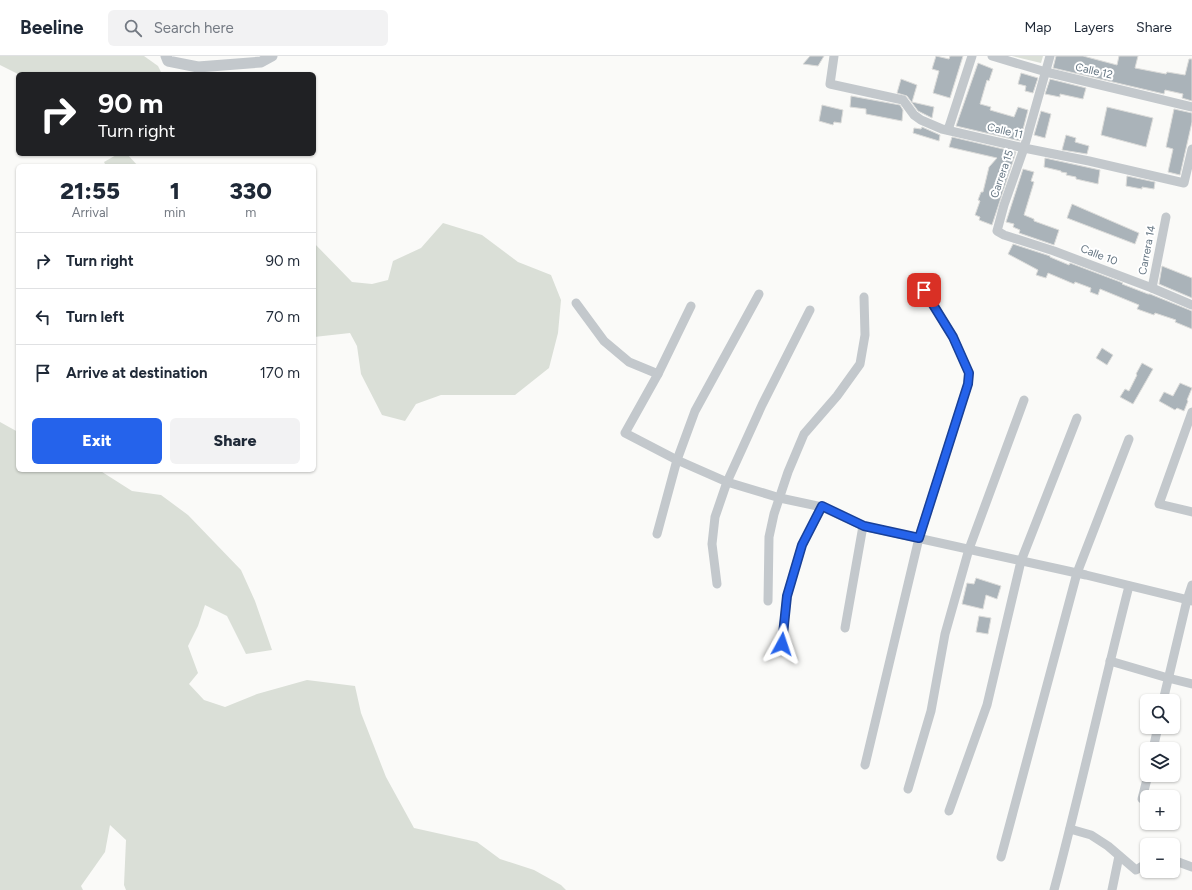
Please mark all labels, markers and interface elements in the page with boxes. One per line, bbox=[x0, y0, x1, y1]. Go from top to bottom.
search box bbox=[108, 10, 388, 46]
text: Beeline bbox=[20, 16, 84, 39]
icon: search bbox=[122, 17, 144, 39]
text: Search here bbox=[154, 19, 234, 37]
text: Map bbox=[1024, 19, 1052, 36]
text: Layers bbox=[1074, 19, 1114, 36]
text: Share bbox=[1136, 19, 1172, 36]
street label: Calle 12 bbox=[1074, 60, 1114, 82]
text: 90 m bbox=[98, 86, 163, 120]
icon: right bbox=[32, 88, 84, 140]
text: Turn right bbox=[98, 120, 175, 142]
street label: Calle 11 bbox=[986, 121, 1024, 141]
street label: Carrera 15 bbox=[988, 148, 1016, 200]
text: 21:55 bbox=[60, 176, 120, 205]
text: 1 bbox=[170, 176, 180, 205]
text: 330 bbox=[229, 176, 272, 205]
text: Arrival bbox=[72, 205, 108, 220]
text: min bbox=[164, 205, 185, 220]
text: m bbox=[245, 205, 256, 220]
street label: Carrera 14 bbox=[1136, 224, 1158, 276]
street label: Calle 10 bbox=[1079, 242, 1119, 268]
icon: right bbox=[32, 250, 54, 272]
text: Turn right bbox=[66, 252, 134, 270]
text: 90 m bbox=[265, 252, 300, 270]
pin bbox=[907, 273, 941, 307]
icon: arrive bbox=[913, 279, 935, 301]
icon: left bbox=[32, 306, 54, 328]
text: Turn left bbox=[66, 308, 124, 326]
text: 70 m bbox=[266, 308, 300, 326]
icon: arrive bbox=[32, 362, 54, 384]
text: Arrive at destination bbox=[66, 364, 207, 382]
text: 170 m bbox=[260, 364, 300, 382]
button: Exit bbox=[32, 418, 162, 464]
button: Share bbox=[170, 418, 300, 464]
position arrow bbox=[761, 623, 803, 665]
map controls bbox=[1140, 694, 1180, 878]
button: search bbox=[1140, 694, 1180, 734]
button: layers bbox=[1140, 742, 1180, 782]
button: + bbox=[1140, 790, 1180, 830]
button: − bbox=[1140, 838, 1180, 878]

